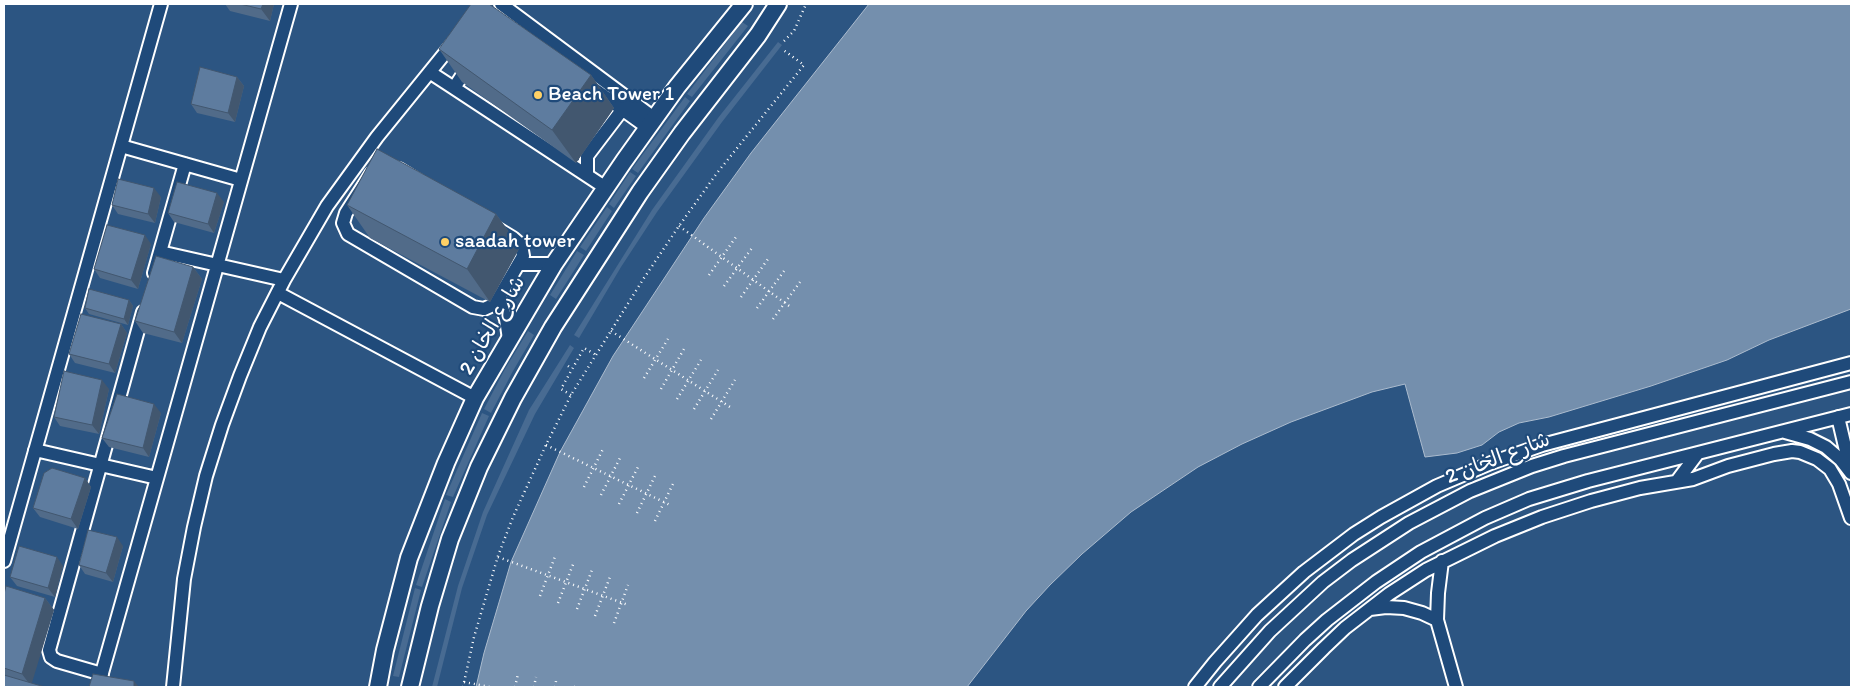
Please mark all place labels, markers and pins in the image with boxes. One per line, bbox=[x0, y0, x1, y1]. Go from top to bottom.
place label: Beach Tower 1 bbox=[548, 82, 674, 108]
marker: Beach Tower 1 bbox=[532, 89, 544, 101]
place label: saadah tower bbox=[455, 229, 575, 255]
marker: saadah tower bbox=[439, 236, 451, 248]

